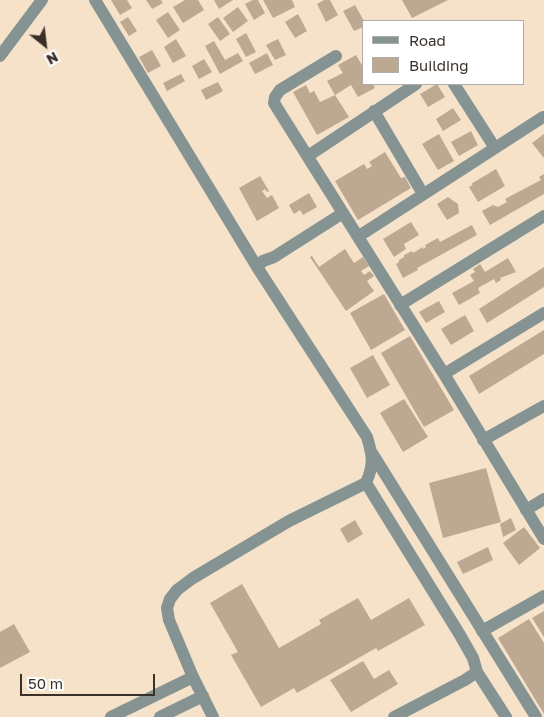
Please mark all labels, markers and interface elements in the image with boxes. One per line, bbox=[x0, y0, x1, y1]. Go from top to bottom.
north arrow bbox=[20, 20, 70, 70]
legend bbox=[362, 20, 524, 85]
text: Road bbox=[409, 31, 446, 49]
text: N bbox=[44, 49, 61, 69]
text: Building bbox=[409, 56, 469, 74]
scale bar bbox=[22, 664, 158, 696]
text: 50 m bbox=[28, 674, 63, 692]

